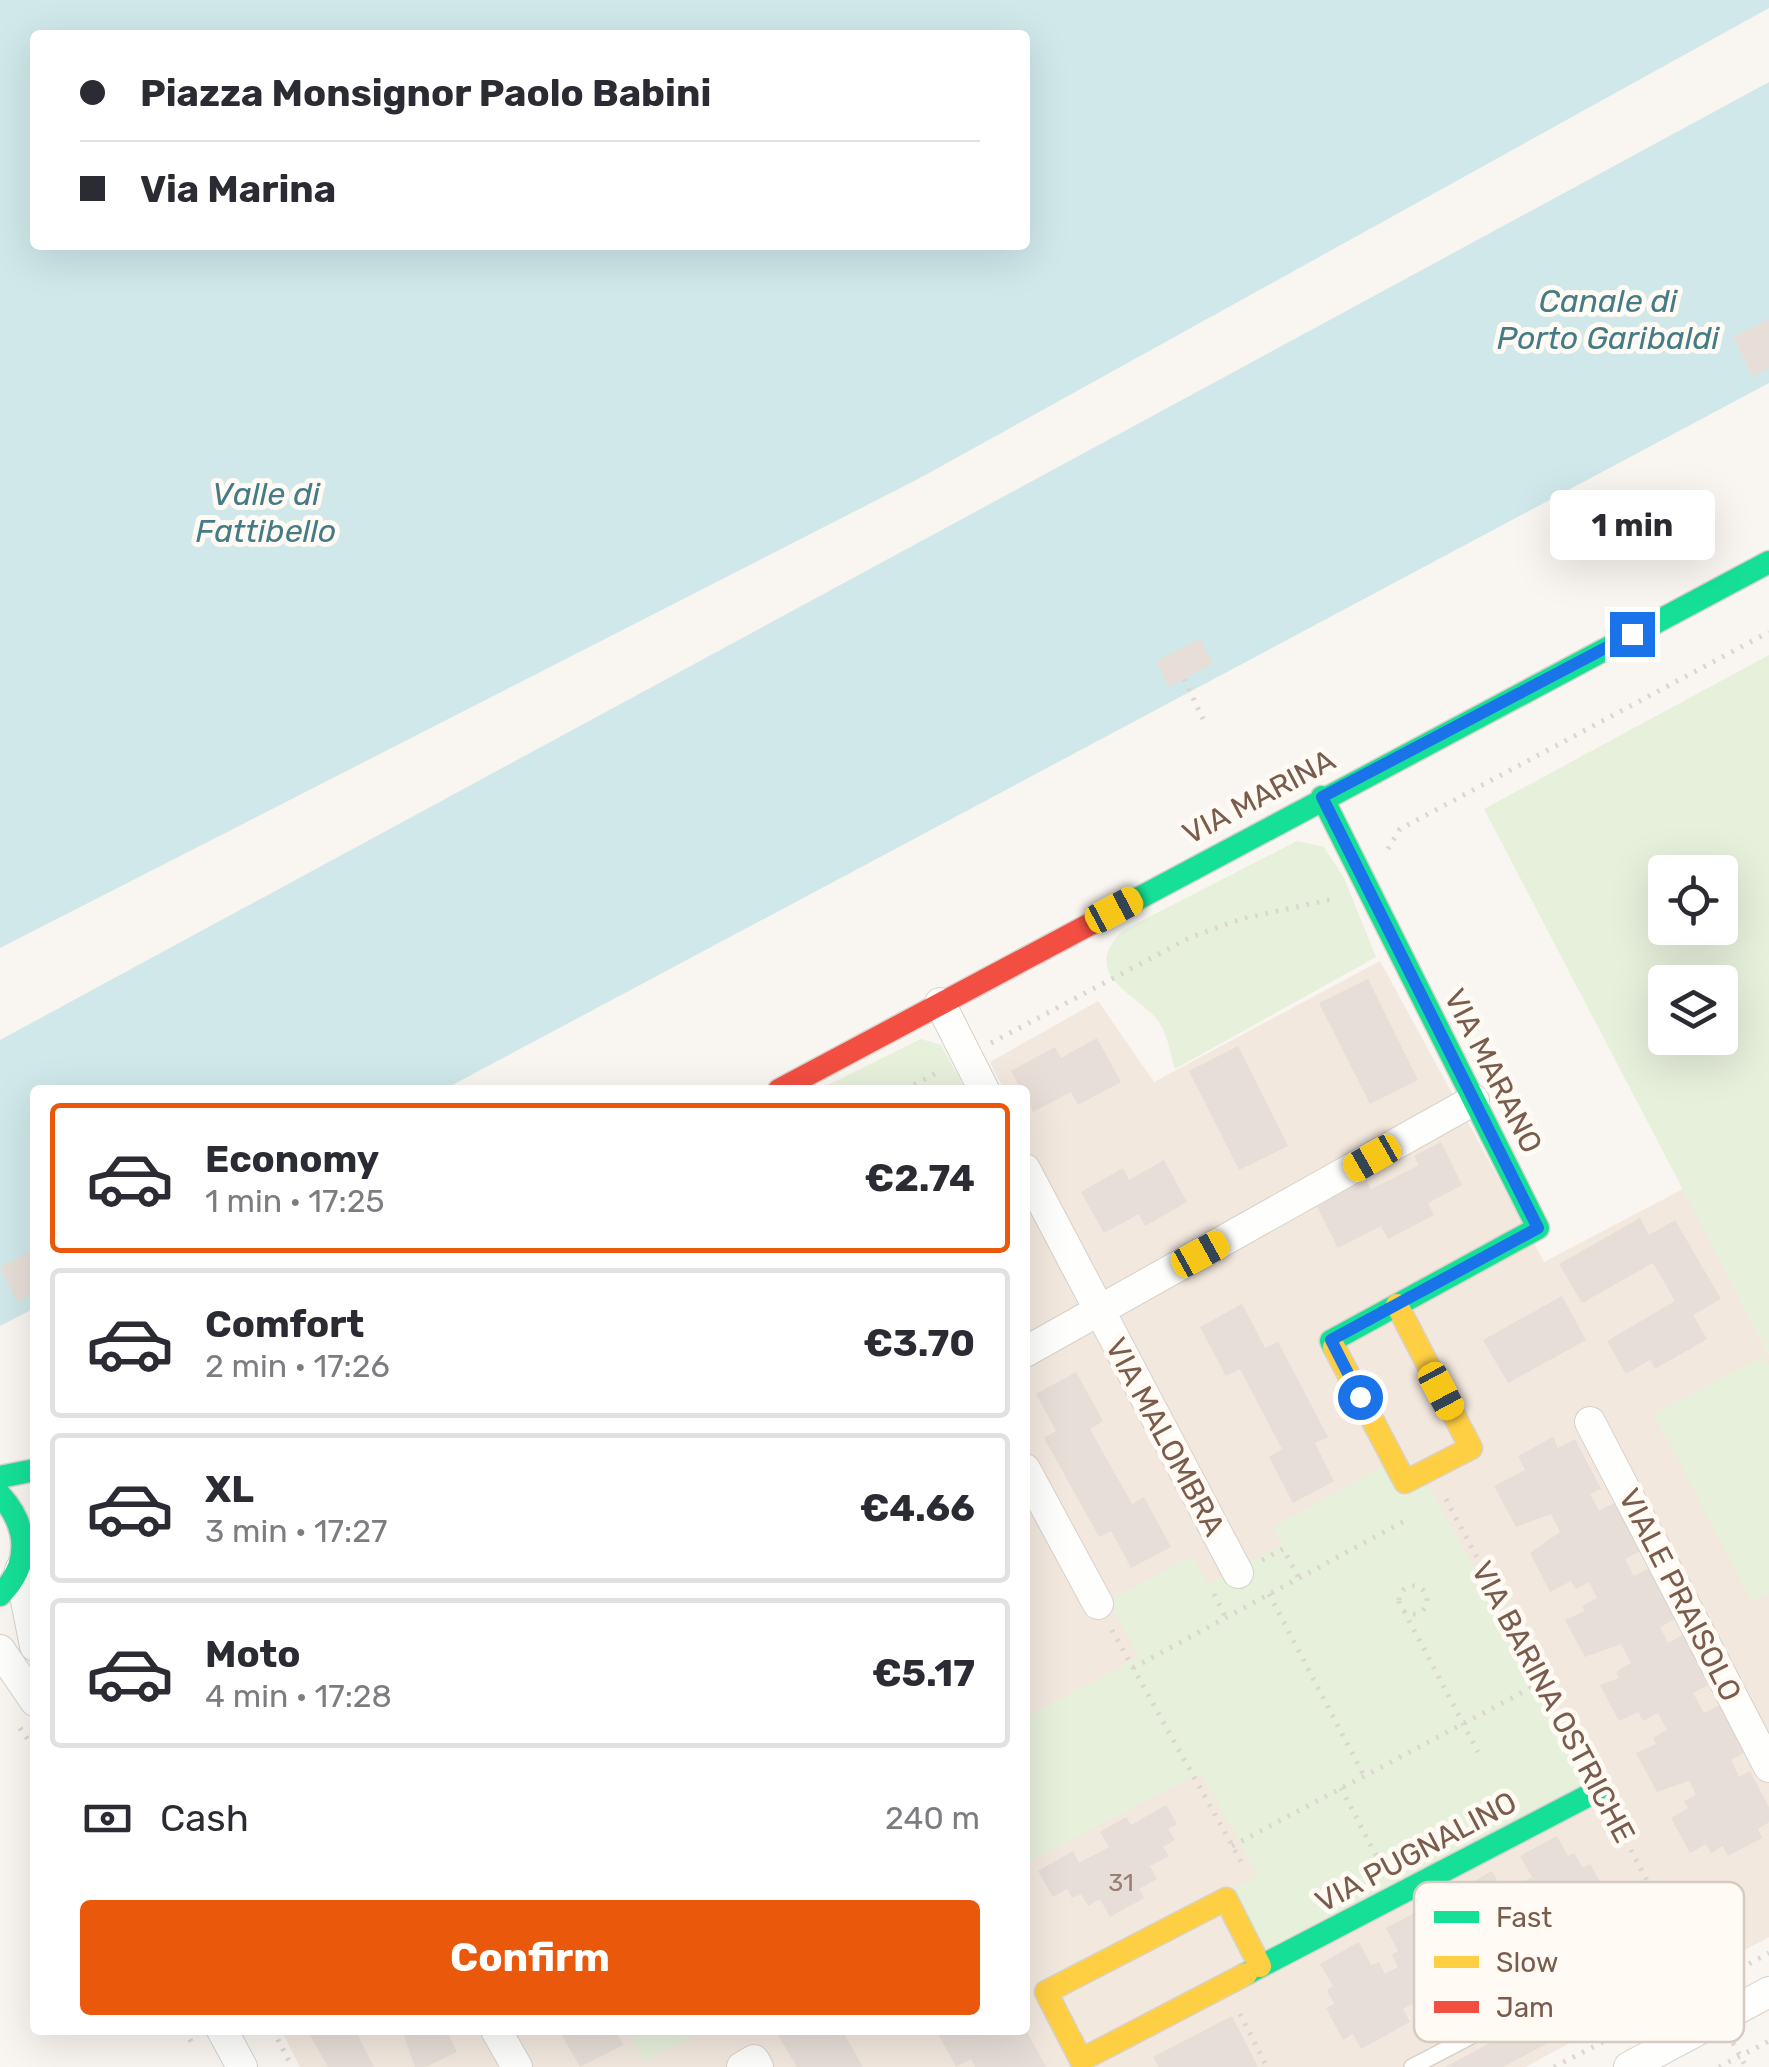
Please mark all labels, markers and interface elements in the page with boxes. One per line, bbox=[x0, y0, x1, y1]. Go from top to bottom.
text: Piazza Monsignor Paolo Babini bbox=[140, 70, 711, 116]
text: Via Marina bbox=[140, 166, 336, 212]
water label: Canale di Porto Garibaldi bbox=[1497, 282, 1721, 357]
water label: Valle di Fattibello bbox=[196, 475, 336, 550]
callout: 1 min bbox=[1550, 489, 1714, 559]
text: 1 min bbox=[1592, 506, 1673, 544]
route end bbox=[1610, 612, 1655, 657]
street label: VIA MARINA bbox=[1177, 742, 1341, 852]
map controls bbox=[1648, 855, 1738, 1055]
button: locate bbox=[1648, 855, 1738, 945]
car bbox=[1080, 883, 1148, 937]
button: layers bbox=[1648, 965, 1738, 1055]
street label: VIA MARANO bbox=[1436, 983, 1550, 1159]
car bbox=[1339, 1130, 1405, 1186]
icon: car bbox=[85, 1133, 175, 1223]
text: Economy bbox=[205, 1136, 379, 1182]
text: €2.74 bbox=[864, 1155, 975, 1201]
text: 1 min · 17:25 bbox=[205, 1182, 384, 1220]
car bbox=[1166, 1226, 1234, 1282]
icon: car bbox=[85, 1298, 175, 1388]
text: Comfort bbox=[205, 1301, 364, 1347]
text: €3.70 bbox=[863, 1320, 975, 1366]
street label: VIA MALOMBRA bbox=[1098, 1332, 1232, 1542]
text: 2 min · 17:26 bbox=[205, 1347, 390, 1385]
car bbox=[1414, 1357, 1468, 1425]
route start bbox=[1338, 1375, 1383, 1420]
icon: car bbox=[85, 1463, 175, 1553]
text: XL bbox=[205, 1466, 254, 1512]
street label: VIALE PRAISOLO bbox=[1611, 1483, 1749, 1707]
text: €4.66 bbox=[859, 1485, 975, 1531]
text: 3 min · 17:27 bbox=[205, 1512, 387, 1550]
street label: VIA BARINA OSTRICHE bbox=[1464, 1555, 1642, 1849]
icon: car bbox=[85, 1628, 175, 1718]
text: Moto bbox=[205, 1631, 301, 1677]
text: €5.17 bbox=[872, 1650, 975, 1696]
text: 4 min · 17:28 bbox=[205, 1677, 392, 1715]
street label: VIA PUGNALINO bbox=[1309, 1784, 1523, 1920]
icon: cash bbox=[80, 1791, 135, 1846]
text: Cash bbox=[160, 1795, 249, 1841]
text: 240 m bbox=[885, 1799, 980, 1837]
house number: 31 bbox=[1108, 1868, 1134, 1897]
legend bbox=[1414, 1882, 1744, 2042]
button: Confirm bbox=[80, 1900, 980, 2015]
text: Fast bbox=[1496, 1901, 1552, 1934]
text: Slow bbox=[1496, 1946, 1558, 1979]
text: Jam bbox=[1496, 1991, 1554, 2024]

